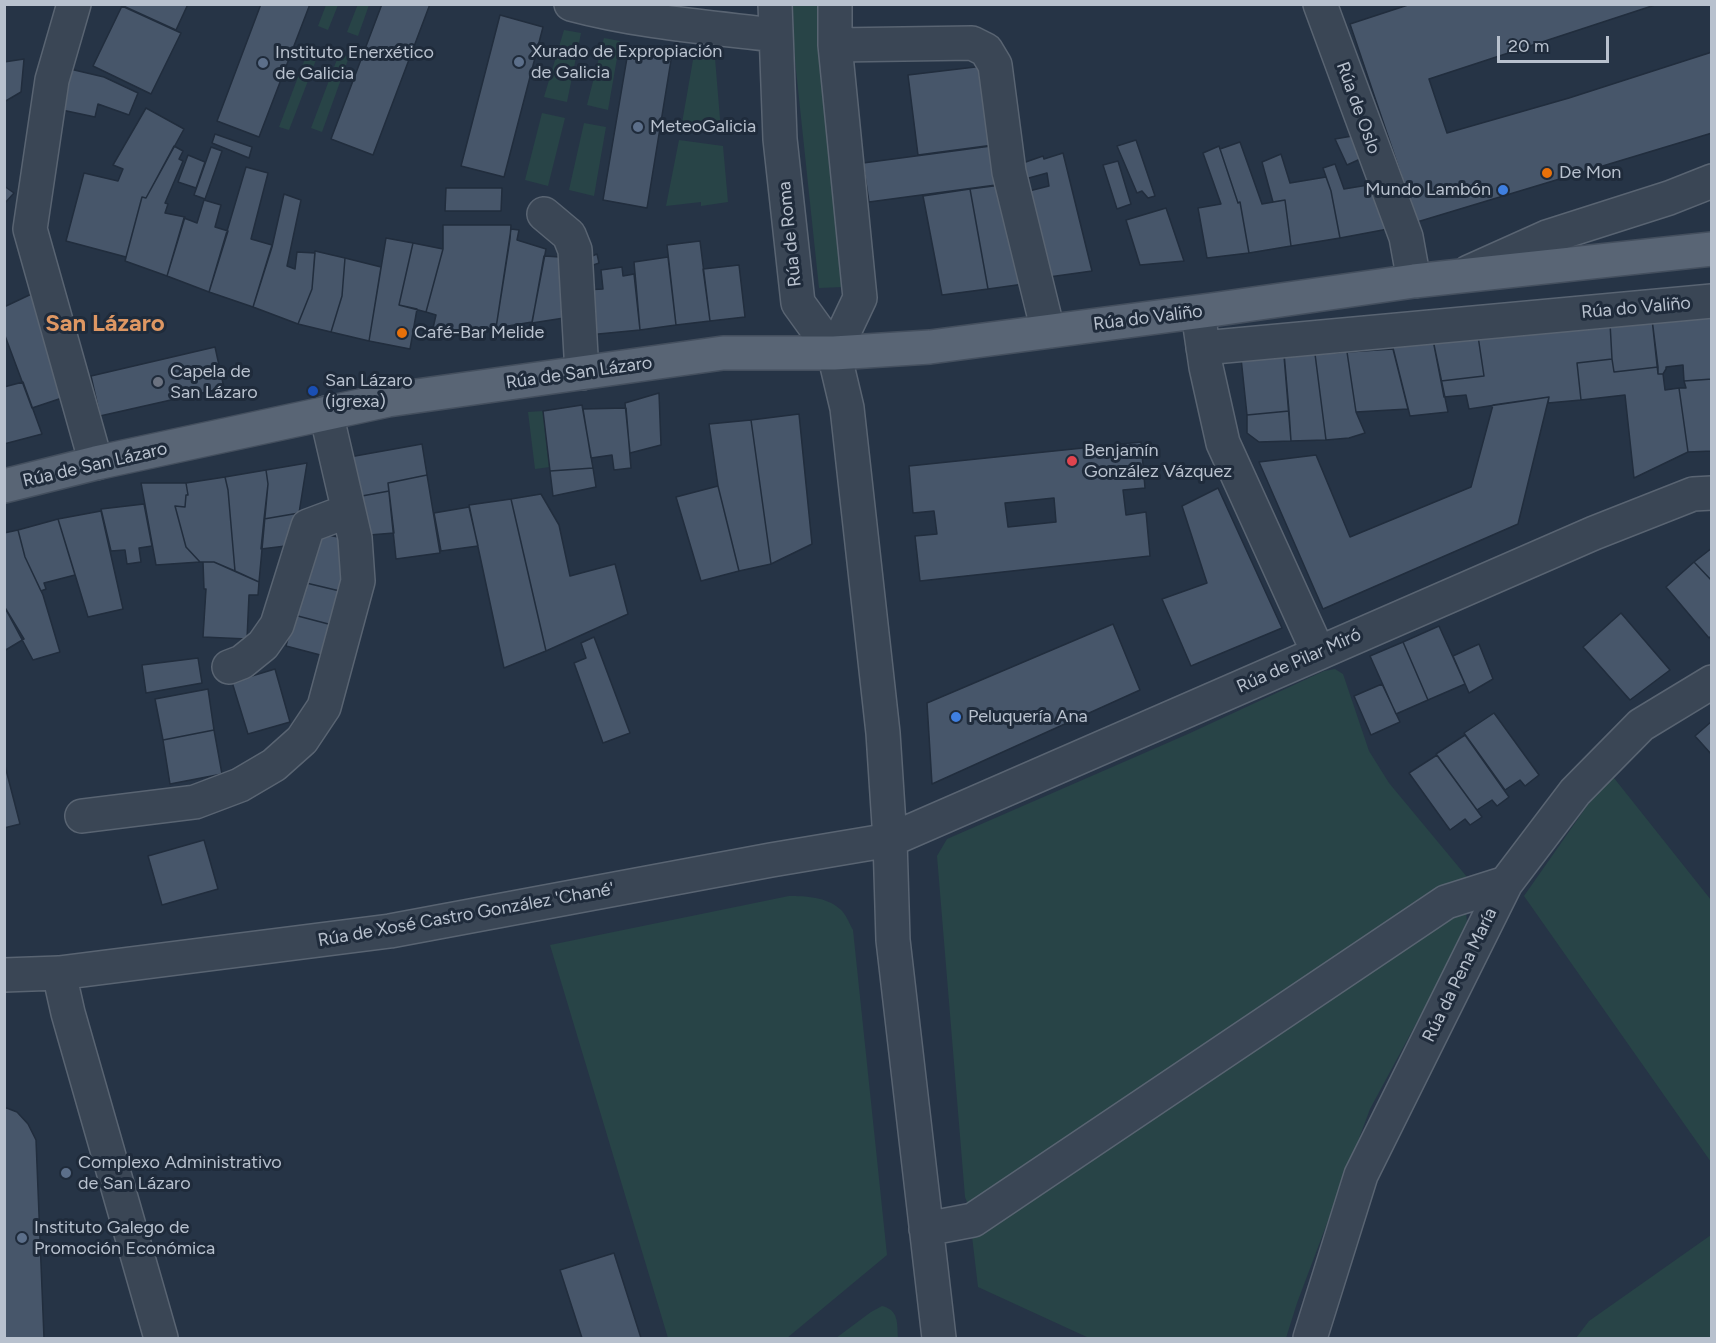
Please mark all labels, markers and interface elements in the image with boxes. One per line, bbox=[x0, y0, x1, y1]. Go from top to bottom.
scale bar bbox=[1500, 24, 1612, 62]
text: 20 m bbox=[1508, 35, 1549, 57]
place label: Xurado de Expropiación de Galicia bbox=[531, 41, 722, 84]
place label: Instituto Enerxético de Galicia bbox=[275, 42, 434, 84]
marker: Xurado de Expropiación de Galicia bbox=[512, 55, 526, 69]
marker: Instituto Enerxético de Galicia bbox=[256, 56, 270, 70]
street label: Rúa de Oslo bbox=[1331, 59, 1385, 157]
place label: MeteoGalicia bbox=[650, 116, 756, 138]
marker: MeteoGalicia bbox=[631, 120, 645, 134]
place label: De Mon bbox=[1559, 162, 1621, 184]
marker: De Mon bbox=[1540, 166, 1554, 180]
place label: Mundo Lambón bbox=[1365, 179, 1491, 201]
street label: Rúa de Roma bbox=[774, 180, 806, 288]
marker: Mundo Lambón bbox=[1496, 183, 1510, 197]
street label: Rúa do Valiño bbox=[1580, 292, 1692, 324]
street label: Rúa do Valiño bbox=[1092, 301, 1204, 335]
district label: San Lázaro bbox=[45, 310, 165, 338]
place label: Café-Bar Melide bbox=[414, 322, 544, 344]
marker: Café-Bar Melide bbox=[395, 326, 409, 340]
street label: Rúa de San Lázaro bbox=[504, 352, 654, 394]
place label: Capela de San Lázaro bbox=[170, 361, 258, 404]
place label: San Lázaro (igrexa) bbox=[325, 370, 413, 412]
marker: Capela de San Lázaro bbox=[151, 375, 165, 389]
marker: San Lázaro (igrexa) bbox=[306, 384, 320, 398]
street label: Rúa de San Lázaro bbox=[21, 438, 169, 492]
place label: Benjamín González Vázquez bbox=[1084, 440, 1232, 482]
marker: Benjamín González Vázquez bbox=[1065, 454, 1079, 468]
street label: Rúa de Pilar Miró bbox=[1233, 624, 1365, 698]
place label: Peluquería Ana bbox=[968, 706, 1088, 728]
marker: Peluquería Ana bbox=[949, 710, 963, 724]
street label: Rúa de Xosé Castro González 'Chané' bbox=[316, 878, 616, 952]
street label: Rúa da Pena María bbox=[1418, 904, 1502, 1046]
place label: Complexo Administrativo de San Lázaro bbox=[78, 1152, 282, 1194]
marker: Complexo Administrativo de San Lázaro bbox=[59, 1166, 73, 1180]
place label: Instituto Galego de Promoción Económica bbox=[34, 1217, 215, 1260]
marker: Instituto Galego de Promoción Económica bbox=[15, 1231, 29, 1245]

